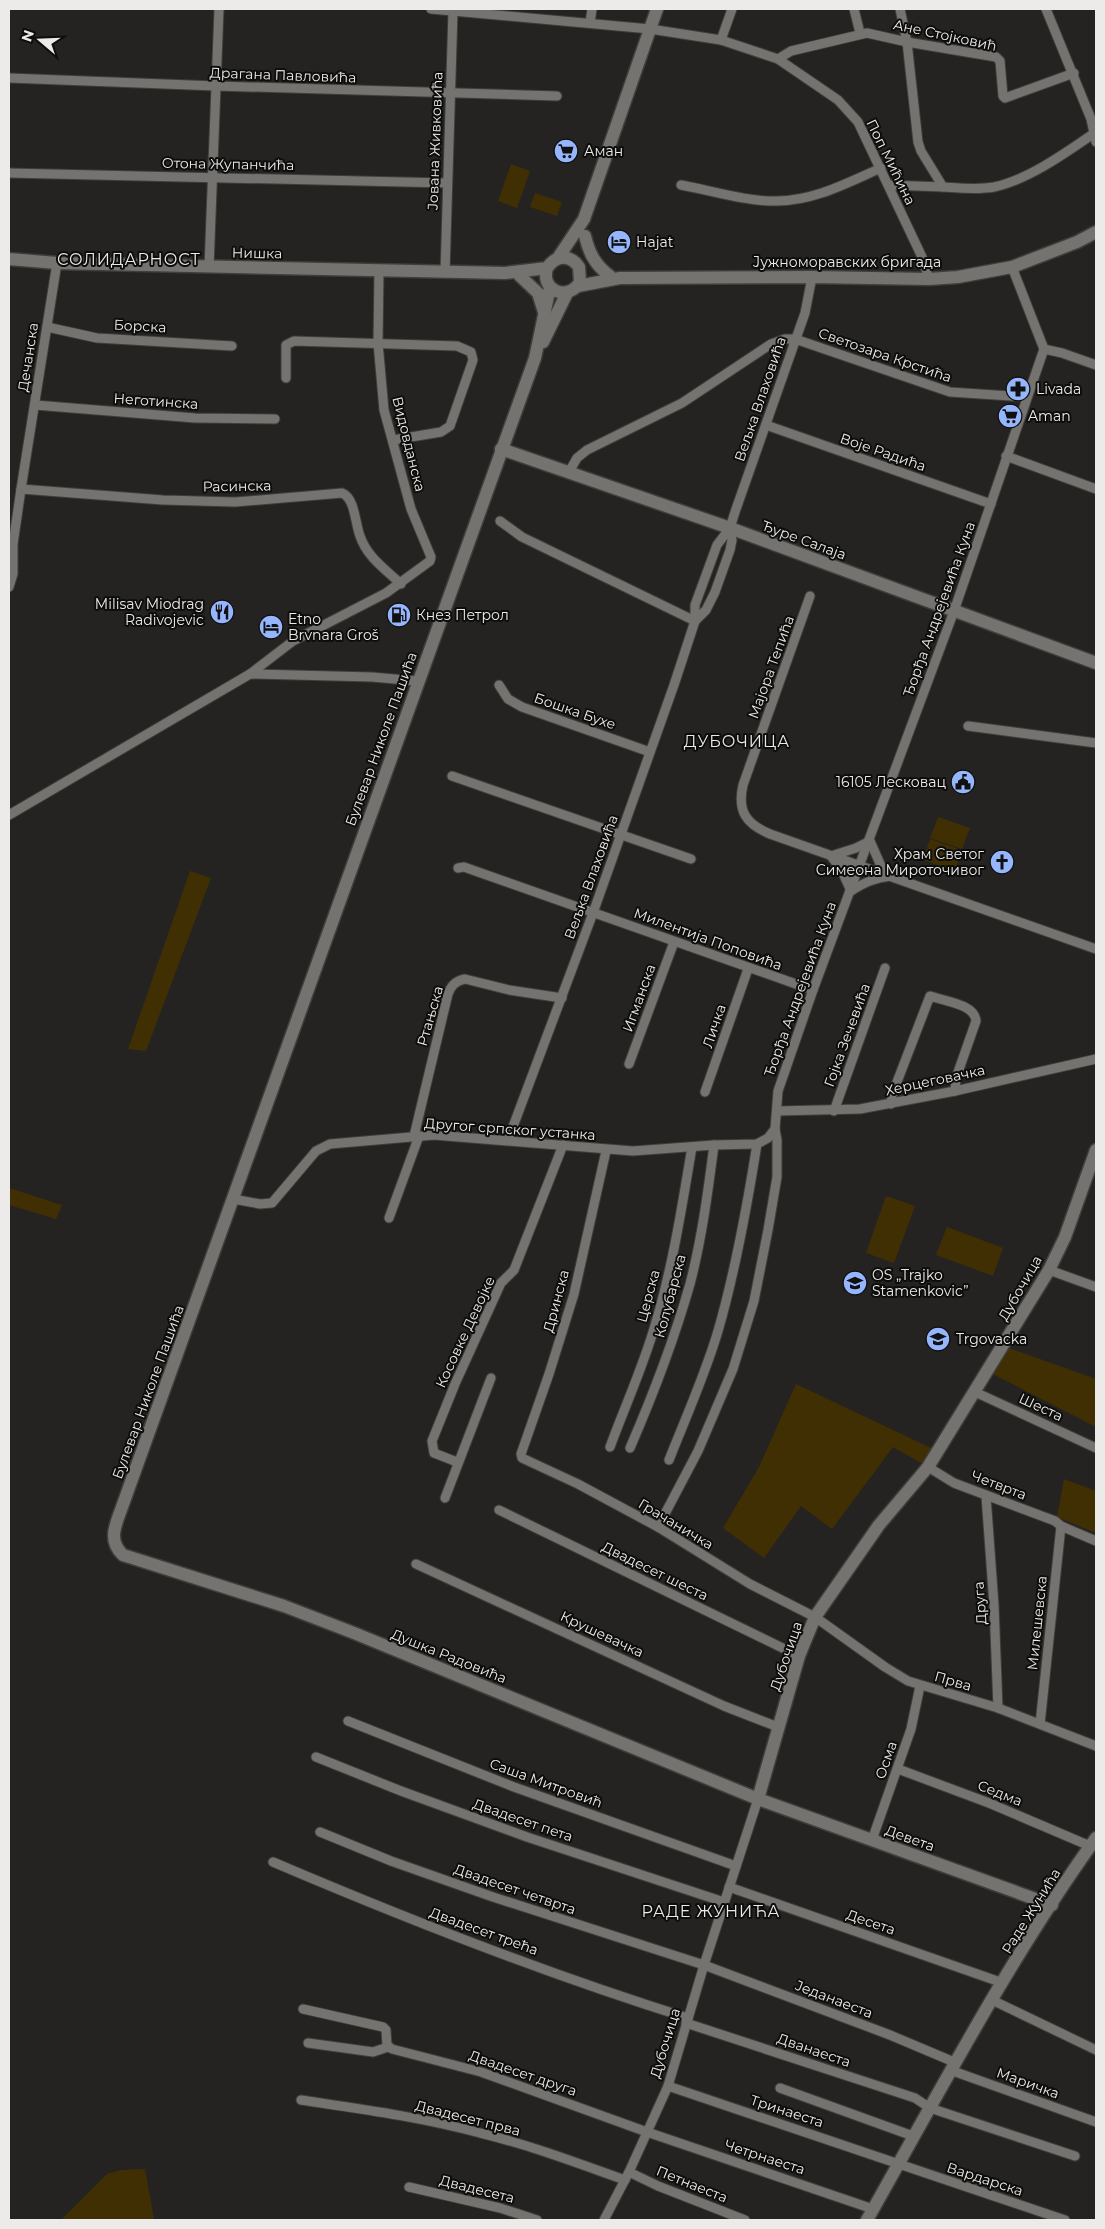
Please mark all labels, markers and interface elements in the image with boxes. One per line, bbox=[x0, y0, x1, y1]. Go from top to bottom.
north arrow bbox=[15, 15, 65, 65]
street label: Ане Стојковић bbox=[892, 15, 998, 55]
text: N bbox=[17, 27, 38, 44]
street label: Драгана Павловића bbox=[209, 63, 357, 87]
street label: Јована Живковића bbox=[424, 71, 446, 211]
street label: Поп Мићина bbox=[862, 116, 920, 208]
supermarket icon: Аман bbox=[553, 138, 579, 164]
place label: Аман bbox=[584, 142, 623, 160]
street label: Отона Жупанчића bbox=[162, 154, 294, 174]
hotel icon: Hajat bbox=[606, 229, 632, 255]
place label: Hajat bbox=[636, 233, 674, 251]
street label: Нишка bbox=[232, 244, 282, 262]
district label: СОЛИДАРНОСТ bbox=[57, 250, 201, 269]
street label: Јужноморавских бригада bbox=[753, 253, 941, 271]
street label: Борска bbox=[113, 316, 167, 336]
street label: Дечанска bbox=[14, 321, 42, 393]
street label: Светозара Крстића bbox=[816, 324, 954, 386]
street label: Вељка Влаховића bbox=[730, 334, 790, 464]
pharmacy icon: Livada bbox=[1005, 376, 1031, 402]
place label: Livada bbox=[1036, 380, 1081, 398]
street label: Неготинска bbox=[113, 389, 199, 413]
street label: Видовданска bbox=[388, 395, 430, 493]
supermarket icon: Aman bbox=[997, 403, 1023, 429]
place label: Aman bbox=[1028, 407, 1071, 425]
street label: Воје Радића bbox=[838, 429, 928, 475]
street label: Расинска bbox=[202, 476, 272, 496]
street label: Ђуре Салаја bbox=[759, 516, 849, 564]
street label: Ђорђа Андрејевића Куна bbox=[899, 519, 979, 699]
place label: Milisav Miodrag Radivojevic bbox=[95, 595, 204, 629]
restaurant icon: Milisav Miodrag Radivojevic bbox=[209, 599, 235, 625]
fuel station icon: Кнез Петрол bbox=[386, 602, 412, 628]
place label: Кнез Петрол bbox=[416, 606, 509, 624]
place label: Etno Brvnara Groš bbox=[288, 610, 379, 644]
street label: Мајора Тепића bbox=[744, 613, 798, 721]
hotel icon: Etno Brvnara Groš bbox=[258, 614, 284, 640]
street label: Булевар Николе Пашића bbox=[341, 650, 421, 828]
street label: Бошка Бухе bbox=[532, 689, 618, 733]
district label: ДУБОЧИЦА bbox=[684, 732, 790, 751]
public building icon: 16105 Лесковац bbox=[950, 769, 976, 795]
place label: 16105 Лесковац bbox=[836, 773, 946, 791]
street label: Вељка Влаховића bbox=[560, 812, 622, 942]
place label: Храм Светог Симеона Мироточивог bbox=[816, 845, 984, 879]
church icon: Храм Светог Симеона Мироточивог bbox=[989, 849, 1015, 875]
street label: Ђорђа Андрејевића Куна bbox=[760, 899, 840, 1079]
street label: Милентија Поповића bbox=[631, 904, 785, 974]
street label: Игманска bbox=[618, 962, 660, 1034]
street label: Гојка Зечевића bbox=[820, 981, 874, 1089]
street label: Ртањска bbox=[413, 984, 447, 1048]
street label: Личка bbox=[698, 1002, 730, 1050]
street label: Херцеговачка bbox=[883, 1061, 987, 1099]
street label: Другог српског устанка bbox=[424, 1114, 596, 1144]
street label: Колубарска bbox=[650, 1252, 690, 1340]
street label: Дубочица bbox=[994, 1252, 1046, 1324]
place label: OS „Trajko Stamenkovic” bbox=[872, 1266, 969, 1300]
street label: Дринска bbox=[539, 1268, 573, 1334]
street label: Церска bbox=[632, 1268, 664, 1324]
school or university icon: OS „Trajko Stamenkovic” bbox=[842, 1270, 868, 1296]
street label: Косовке Девојке bbox=[431, 1273, 499, 1391]
street label: Булевар Николе Пашића bbox=[108, 1303, 188, 1481]
school or university icon: Trgovacka bbox=[925, 1326, 951, 1352]
place label: Trgovacka bbox=[956, 1330, 1027, 1348]
street label: Шеста bbox=[1016, 1389, 1066, 1425]
street label: Четврта bbox=[969, 1466, 1029, 1504]
street label: Грачаничка bbox=[635, 1495, 717, 1553]
street label: Двадесет шеста bbox=[599, 1537, 711, 1605]
street label: Милешевска bbox=[1023, 1575, 1051, 1671]
street label: Друга bbox=[970, 1581, 990, 1625]
street label: Крушевачка bbox=[558, 1607, 646, 1661]
street label: Дубочица bbox=[766, 1619, 806, 1693]
street label: Душка Радовића bbox=[389, 1625, 509, 1687]
street label: Прва bbox=[932, 1667, 974, 1695]
street label: Осма bbox=[871, 1739, 901, 1781]
street label: Саша Митровић bbox=[487, 1754, 605, 1812]
street label: Седма bbox=[975, 1776, 1025, 1810]
street label: Двадесет пета bbox=[471, 1794, 575, 1846]
street label: Девета bbox=[883, 1821, 937, 1855]
street label: Двадесет четврта bbox=[452, 1860, 578, 1918]
street label: Раде Жунића bbox=[998, 1865, 1064, 1957]
district label: РАДЕ ЖУНИЋА bbox=[642, 1902, 780, 1921]
street label: Двадесет трећа bbox=[427, 1903, 541, 1959]
street label: Десета bbox=[844, 1905, 898, 1939]
street label: Једанаеста bbox=[793, 1976, 875, 2022]
street label: Дубочица bbox=[646, 2006, 684, 2080]
street label: Дванаеста bbox=[775, 2029, 853, 2071]
street label: Двадесет друга bbox=[467, 2046, 579, 2100]
street label: Маричка bbox=[994, 2063, 1062, 2103]
street label: Тринаеста bbox=[748, 2091, 826, 2131]
street label: Двадесет прва bbox=[414, 2096, 522, 2140]
street label: Четрнаеста bbox=[723, 2136, 807, 2178]
street label: Вардарска bbox=[945, 2158, 1025, 2200]
street label: Петнаеста bbox=[654, 2162, 730, 2206]
street label: Двадесета bbox=[438, 2171, 516, 2207]

